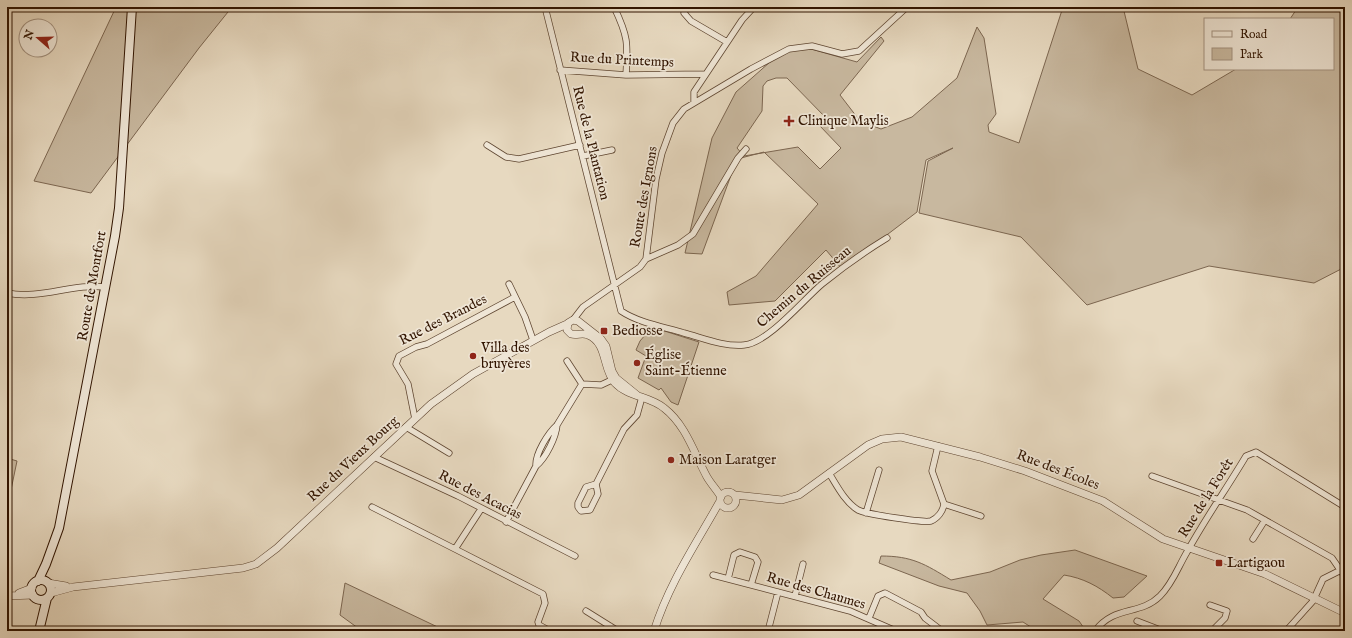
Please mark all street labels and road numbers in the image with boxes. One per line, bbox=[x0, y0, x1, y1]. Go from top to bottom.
street label: Rue du Printemps bbox=[570, 48, 675, 72]
street label: Rue de la Plantation bbox=[568, 84, 614, 202]
street label: Route des Ignons bbox=[626, 145, 662, 249]
street label: Route de Montfort bbox=[73, 229, 111, 343]
street label: Chemin du Ruisseau bbox=[753, 242, 855, 332]
street label: Rue des Brandes bbox=[396, 290, 490, 350]
street label: Rue du Vieux Bourg bbox=[304, 412, 403, 506]
street label: Rue des Écoles bbox=[1014, 445, 1102, 494]
street label: Rue de la Forêt bbox=[1175, 455, 1238, 541]
street label: Rue des Acacias bbox=[435, 466, 525, 524]
street label: Rue des Chaumes bbox=[764, 568, 868, 614]

